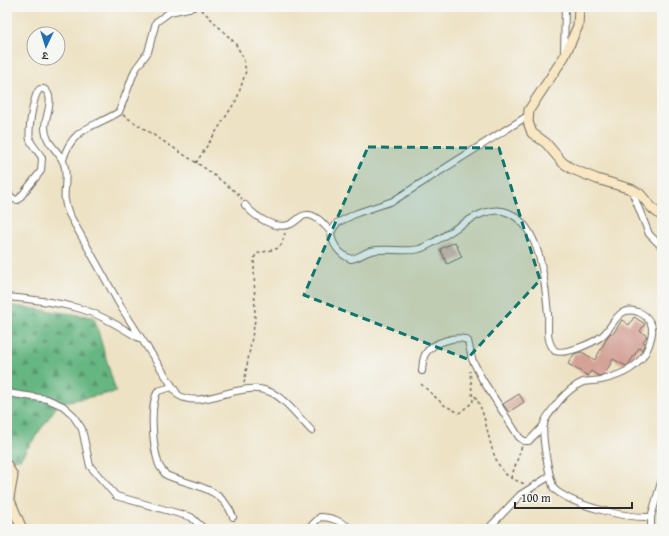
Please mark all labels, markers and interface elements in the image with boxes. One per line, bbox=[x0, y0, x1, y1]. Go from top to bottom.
north arrow bbox=[26, 26, 66, 66]
text: उ bbox=[41, 48, 50, 64]
scale bar bbox=[515, 484, 632, 510]
text: 100 m bbox=[521, 489, 551, 506]

